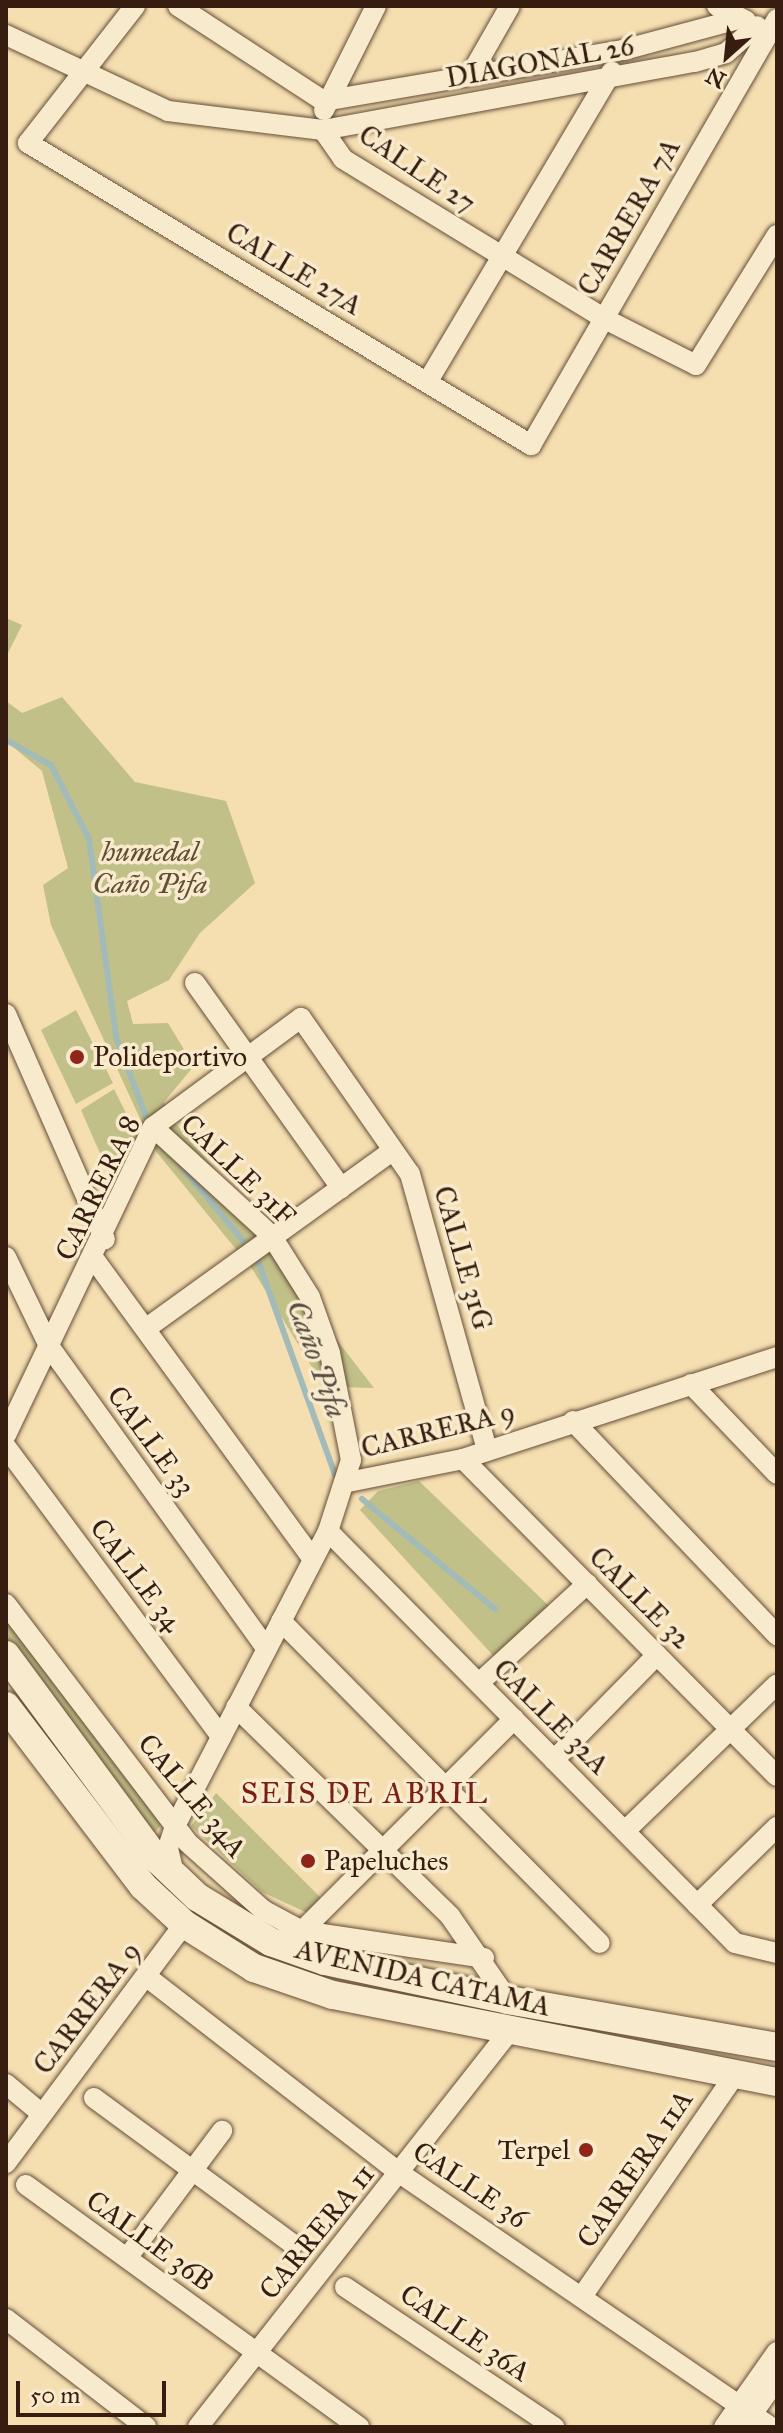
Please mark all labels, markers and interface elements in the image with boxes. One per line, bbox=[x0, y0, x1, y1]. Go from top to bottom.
north arrow bbox=[687, 16, 767, 96]
street label: DIAGONAL 26 bbox=[443, 29, 637, 95]
text: N bbox=[701, 62, 730, 94]
street label: CALLE 27 bbox=[352, 118, 482, 220]
street label: CARRERA 7A bbox=[571, 132, 687, 302]
street label: CALLE 27A bbox=[220, 215, 368, 323]
park label: humedal Caño Pifa bbox=[93, 835, 207, 901]
place label: Polideportivo bbox=[93, 1040, 247, 1074]
marker: Polideportivo bbox=[68, 1048, 86, 1066]
street label: CALLE 31F bbox=[174, 1107, 302, 1233]
street label: CARRERA 8 bbox=[49, 1110, 147, 1266]
street label: CALLE 31G bbox=[426, 1182, 500, 1334]
water label: Caño Pifa bbox=[279, 1295, 355, 1423]
street label: CALLE 33 bbox=[100, 1379, 202, 1503]
street label: CARRERA 9 bbox=[358, 1395, 518, 1465]
street label: CALLE 34 bbox=[83, 1512, 189, 1638]
street label: CALLE 32 bbox=[582, 1540, 698, 1656]
street label: CALLE 32A bbox=[486, 1652, 616, 1782]
street label: CALLE 34A bbox=[131, 1727, 253, 1865]
district label: SEIS DE ABRIL bbox=[241, 1775, 489, 1811]
place label: Papeluches bbox=[324, 1844, 449, 1878]
marker: Papeluches bbox=[299, 1852, 317, 1870]
street label: AVENIDA CATAMA bbox=[292, 1932, 554, 2024]
street label: CARRERA 9 bbox=[26, 1935, 148, 2081]
street label: CARRERA 11A bbox=[570, 2084, 700, 2254]
place label: Terpel bbox=[498, 2133, 570, 2167]
street label: CALLE 36 bbox=[406, 2134, 534, 2236]
marker: Terpel bbox=[577, 2141, 595, 2159]
street label: CARRERA 11 bbox=[252, 2158, 382, 2306]
street label: CALLE 36B bbox=[80, 2183, 220, 2299]
street label: CALLE 36A bbox=[394, 2277, 536, 2389]
scale bar bbox=[20, 2365, 170, 2415]
text: 50 m bbox=[30, 2380, 80, 2410]

